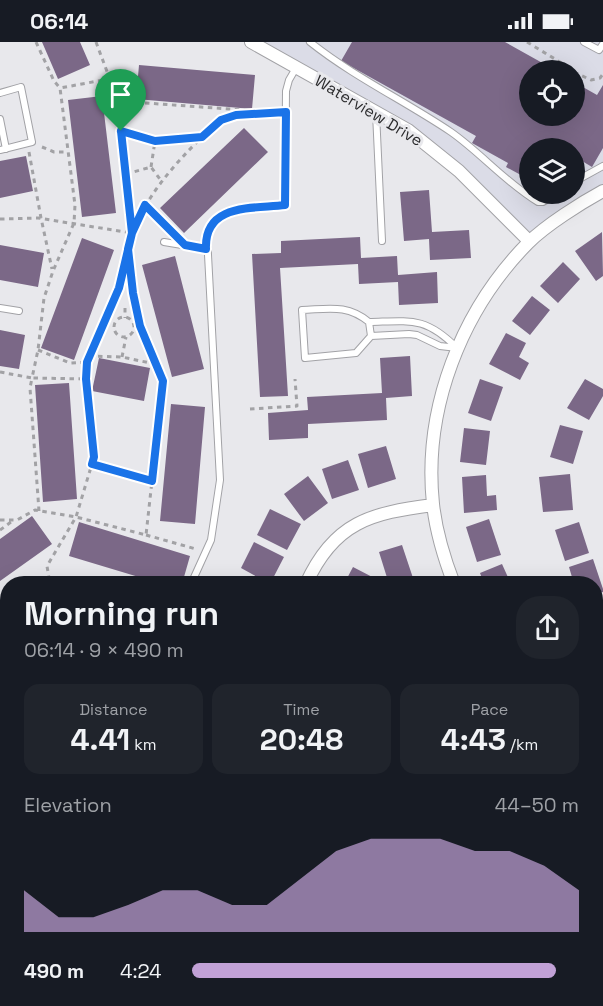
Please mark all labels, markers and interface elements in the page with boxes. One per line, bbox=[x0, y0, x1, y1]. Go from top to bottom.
text: 06:14 bbox=[30, 7, 88, 35]
map controls bbox=[519, 60, 585, 204]
button: locate bbox=[519, 60, 585, 126]
pin bbox=[95, 69, 146, 131]
street label: Waterview Drive bbox=[311, 70, 427, 151]
icon: arrive bbox=[104, 78, 137, 111]
button: layers bbox=[519, 138, 585, 204]
text: Morning run bbox=[24, 593, 219, 635]
button: share bbox=[516, 596, 579, 659]
text: 06:14 · 9 × 490 m bbox=[24, 637, 184, 663]
text: Distance bbox=[79, 699, 148, 720]
text: Time bbox=[283, 699, 320, 720]
text: Pace bbox=[471, 699, 508, 720]
text: 4.41 bbox=[70, 720, 130, 759]
text: 20:48 bbox=[260, 720, 343, 759]
text: 4:43 bbox=[441, 720, 506, 759]
text: km bbox=[130, 734, 157, 755]
text: /km bbox=[506, 734, 538, 755]
text: Elevation bbox=[24, 792, 112, 818]
text: 44–50 m bbox=[495, 792, 579, 818]
text: 490 m bbox=[24, 958, 84, 984]
text: 4:24 bbox=[120, 958, 162, 984]

